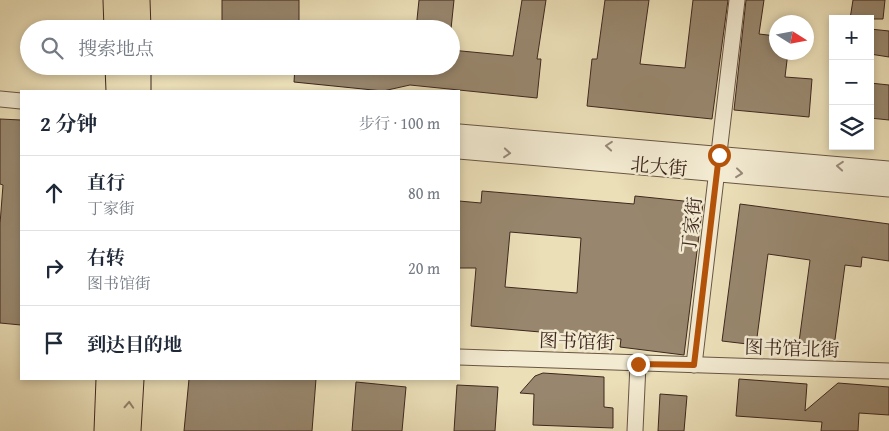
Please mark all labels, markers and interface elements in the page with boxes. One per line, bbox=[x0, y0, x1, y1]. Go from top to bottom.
north arrow bbox=[769, 15, 814, 60]
map controls bbox=[829, 15, 874, 150]
button: + bbox=[829, 15, 874, 60]
search box bbox=[20, 20, 460, 75]
icon: search bbox=[38, 34, 66, 62]
text: 搜索地点 bbox=[78, 34, 154, 62]
button: − bbox=[829, 60, 874, 105]
button: layers bbox=[829, 105, 874, 150]
text: 2 分钟 bbox=[40, 108, 98, 139]
text: 步行 · 100 m bbox=[359, 111, 440, 135]
one-way arrow bbox=[605, 141, 613, 152]
route start bbox=[708, 144, 731, 167]
one-way arrow bbox=[504, 147, 512, 158]
street label: 北大街 bbox=[629, 150, 689, 182]
one-way arrow bbox=[836, 161, 844, 172]
one-way arrow bbox=[735, 167, 743, 178]
text: 直行 bbox=[87, 168, 125, 196]
icon: ahead bbox=[40, 179, 68, 207]
text: 80 m bbox=[408, 181, 440, 205]
street label: 丁家街 bbox=[674, 195, 708, 255]
text: 丁家街 bbox=[87, 196, 135, 220]
text: 右转 bbox=[87, 243, 125, 271]
icon: right bbox=[40, 254, 68, 282]
text: 20 m bbox=[408, 256, 440, 280]
text: 图书馆街 bbox=[87, 271, 151, 295]
street label: 图书馆街 bbox=[539, 326, 615, 356]
icon: arrive bbox=[40, 329, 68, 357]
text: 到达目的地 bbox=[87, 330, 182, 358]
street label: 图书馆北街 bbox=[744, 332, 840, 364]
route end bbox=[627, 353, 650, 376]
one-way arrow bbox=[124, 401, 135, 409]

